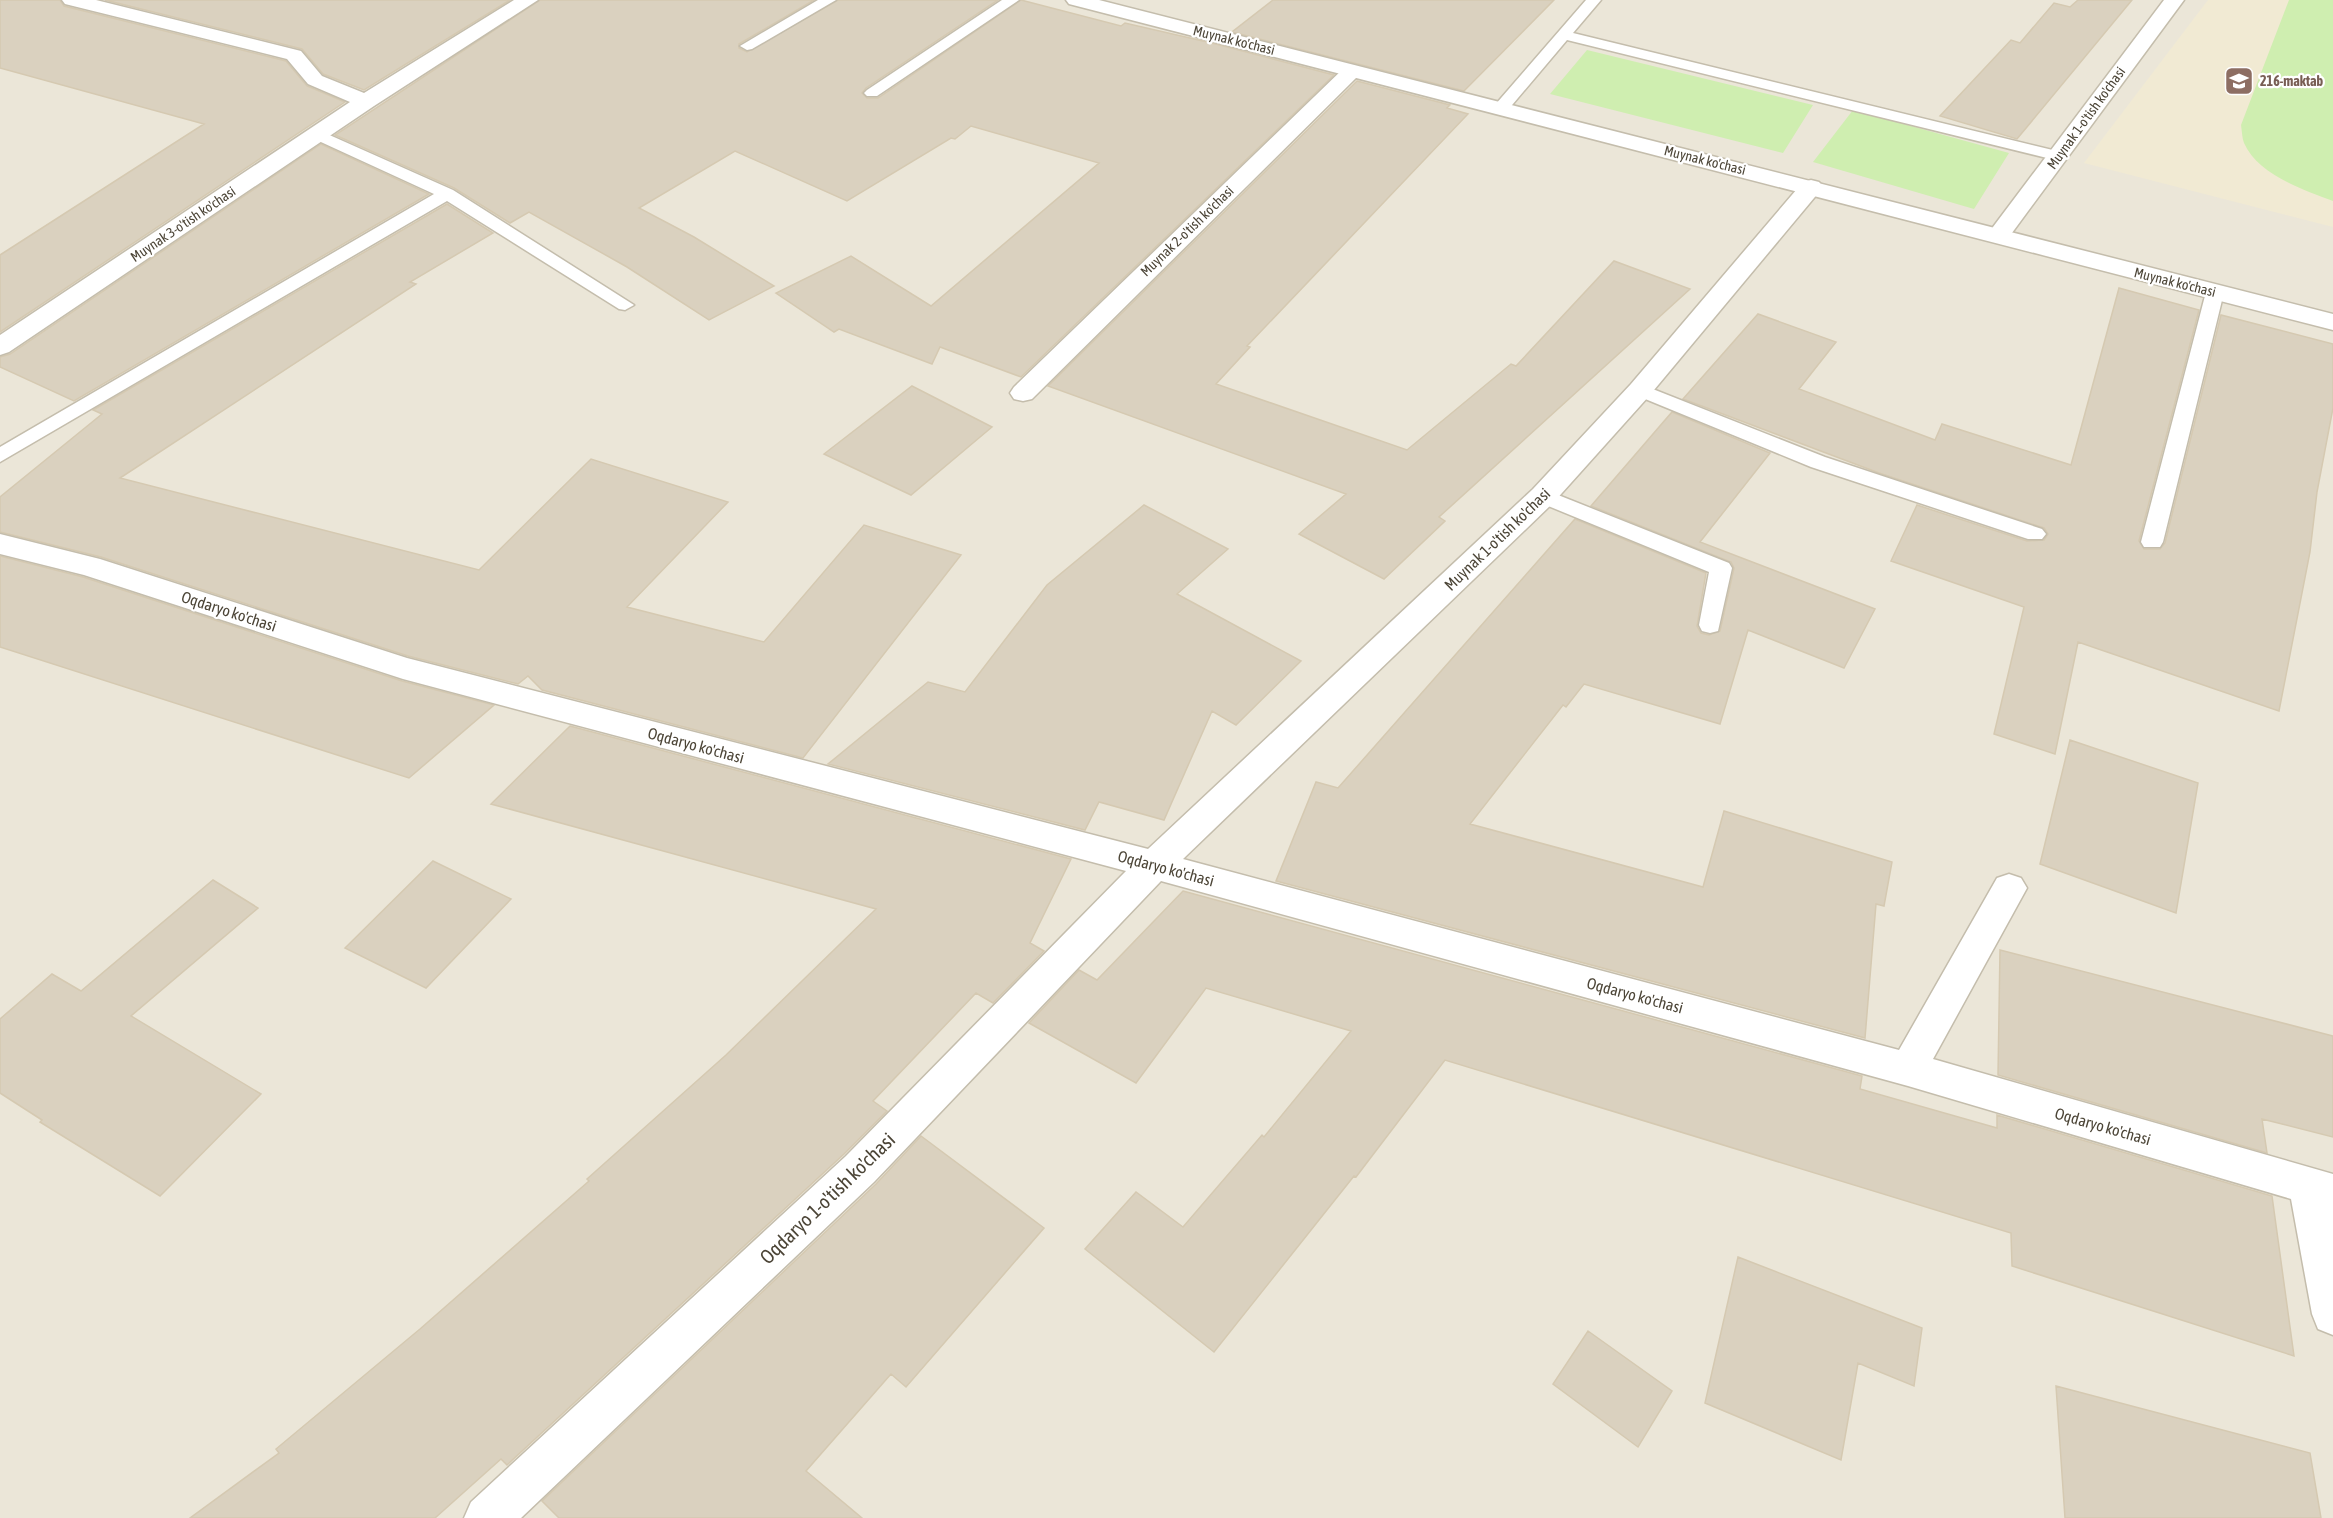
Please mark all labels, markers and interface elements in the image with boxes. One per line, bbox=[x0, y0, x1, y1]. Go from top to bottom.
street label: Muynak ko'chasi bbox=[1192, 22, 1276, 58]
street label: Muynak 1-o'tish ko'chasi bbox=[2044, 64, 2128, 172]
school or university icon: 216-maktab bbox=[2223, 65, 2255, 97]
place label: 216-maktab bbox=[2260, 73, 2324, 89]
street label: Muynak ko'chasi bbox=[1663, 142, 1747, 178]
street label: Muynak 3-o'tish ko'chasi bbox=[128, 183, 238, 265]
street label: Muynak 2-o'tish ko'chasi bbox=[1137, 183, 1237, 279]
street label: Muynak ko'chasi bbox=[2133, 264, 2217, 300]
street label: Muynak 1-o'tish ko'chasi bbox=[1441, 484, 1554, 595]
street label: Oqdaryo ko'chasi bbox=[179, 587, 279, 636]
street label: Oqdaryo ko'chasi bbox=[646, 724, 746, 767]
street label: Oqdaryo ko'chasi bbox=[1116, 847, 1216, 890]
street label: Oqdaryo ko'chasi bbox=[1585, 974, 1685, 1017]
street label: Oqdaryo ko'chasi bbox=[2053, 1104, 2153, 1149]
street label: Oqdaryo 1-o'tish ko'chasi bbox=[755, 1128, 899, 1268]

